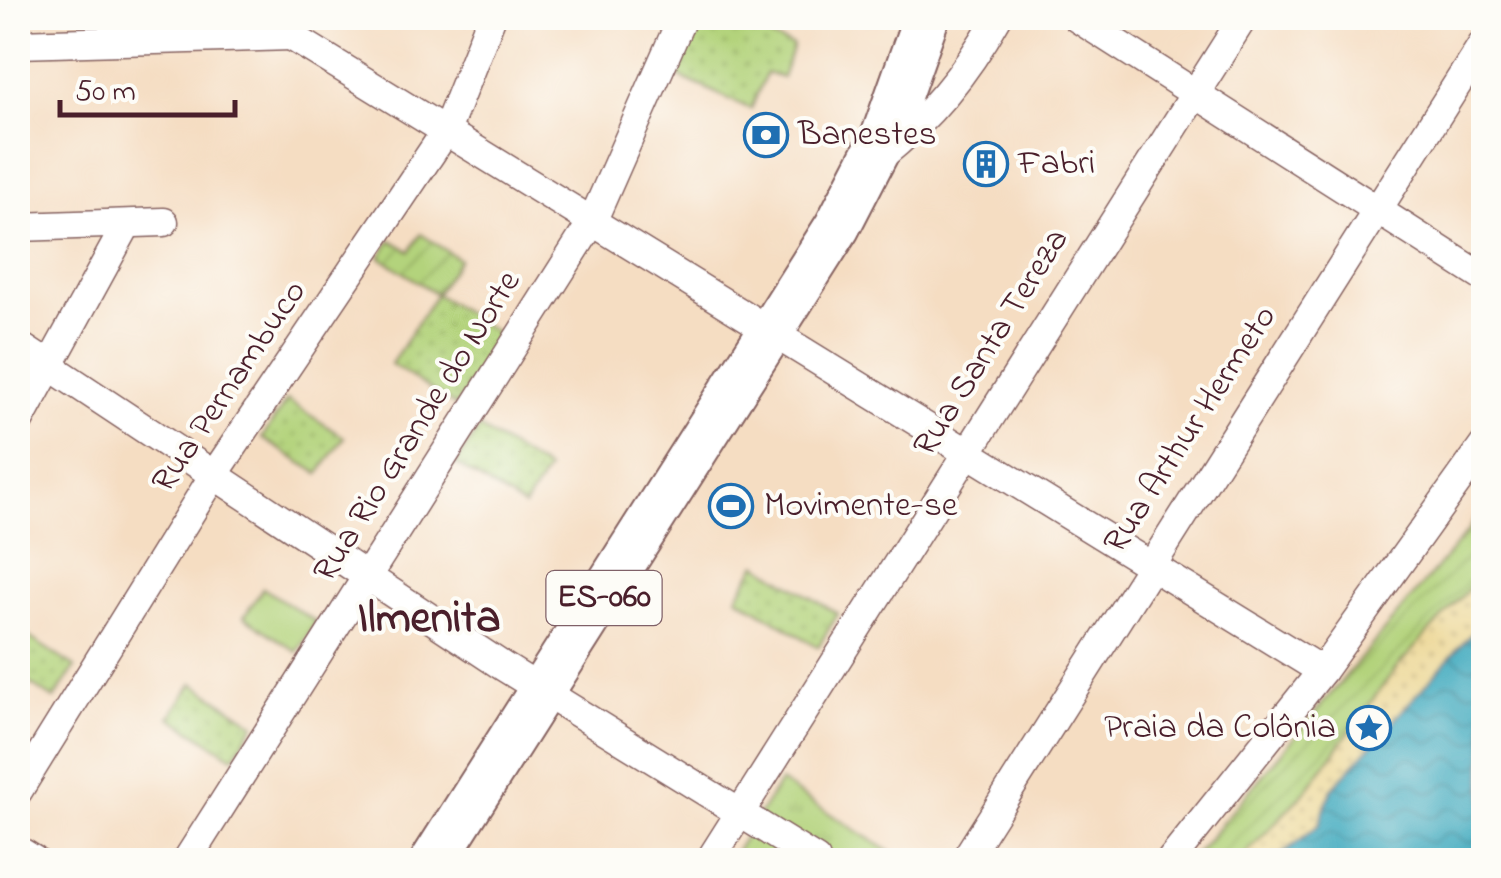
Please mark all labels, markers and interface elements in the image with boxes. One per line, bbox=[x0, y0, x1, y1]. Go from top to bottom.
scale bar bbox=[60, 55, 235, 117]
text: 50 m bbox=[75, 71, 136, 115]
place label: Banestes bbox=[797, 110, 936, 161]
bank icon: Banestes bbox=[743, 112, 789, 158]
place label: Fabri bbox=[1017, 139, 1095, 190]
building icon: Fabri bbox=[963, 141, 1009, 187]
street label: Rua Santa Tereza bbox=[901, 219, 1083, 467]
street label: Rua Rio Grande do Norte bbox=[301, 261, 535, 593]
street label: Rua Pernambuco bbox=[140, 270, 320, 504]
street label: Rua Arthur Hermeto bbox=[1091, 296, 1291, 564]
place label: Movimente-se bbox=[764, 481, 958, 532]
sports icon: Movimente-se bbox=[708, 483, 754, 529]
road number: ES-060 bbox=[546, 571, 662, 625]
district label: Ilmenita bbox=[358, 587, 500, 653]
place label: Praia da Colônia bbox=[1104, 703, 1336, 754]
place icon: Praia da Colônia bbox=[1346, 705, 1392, 751]

